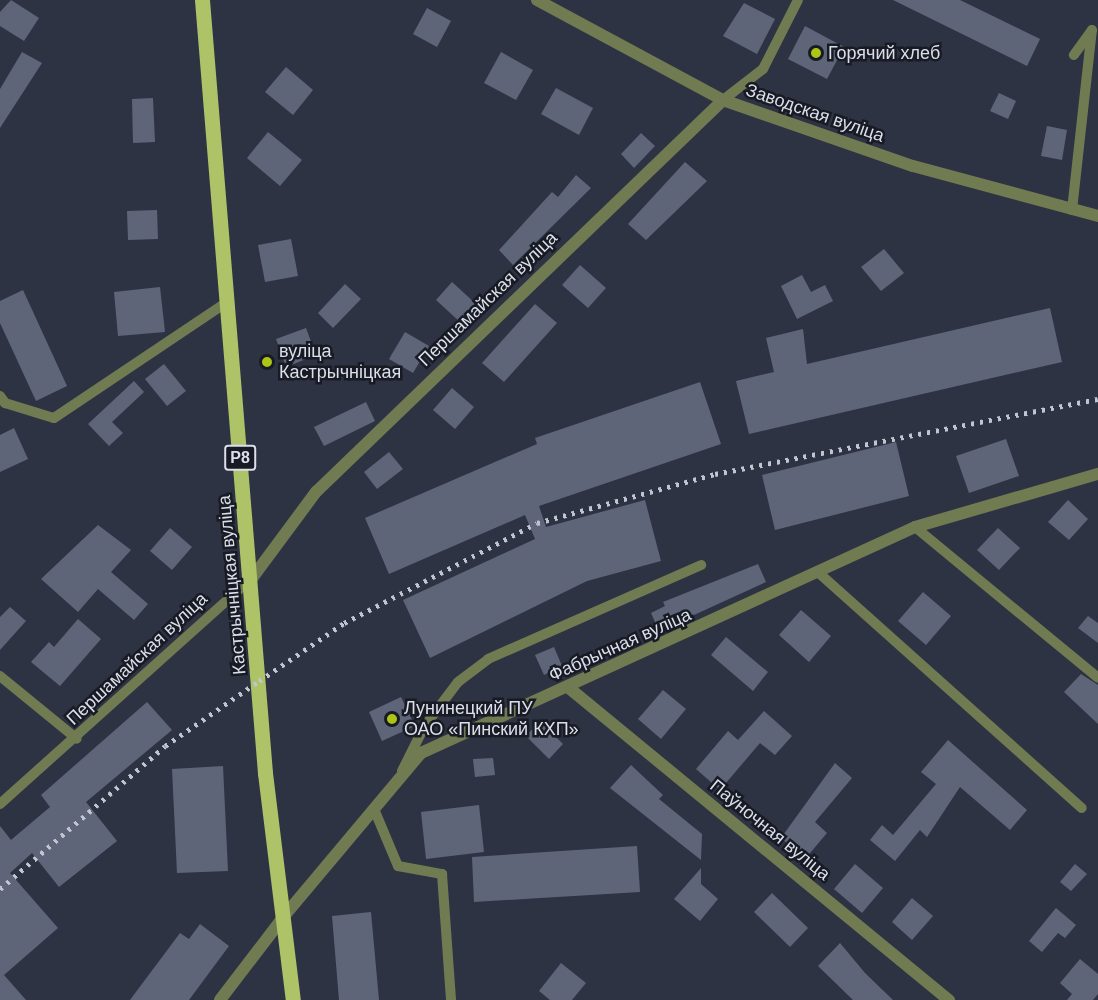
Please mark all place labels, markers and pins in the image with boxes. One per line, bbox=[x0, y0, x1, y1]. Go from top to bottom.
place label: Горячий хлеб bbox=[828, 42, 940, 64]
marker: Горячий хлеб bbox=[809, 46, 823, 60]
place label: вуліца Кастрычніцкая bbox=[279, 341, 401, 384]
marker: вуліца Кастрычніцкая bbox=[260, 355, 274, 369]
place label: Лунинецкий ПУ ОАО «Пинский КХП» bbox=[404, 698, 579, 740]
marker: Лунинецкий ПУ ОАО «Пинский КХП» bbox=[385, 712, 399, 726]

